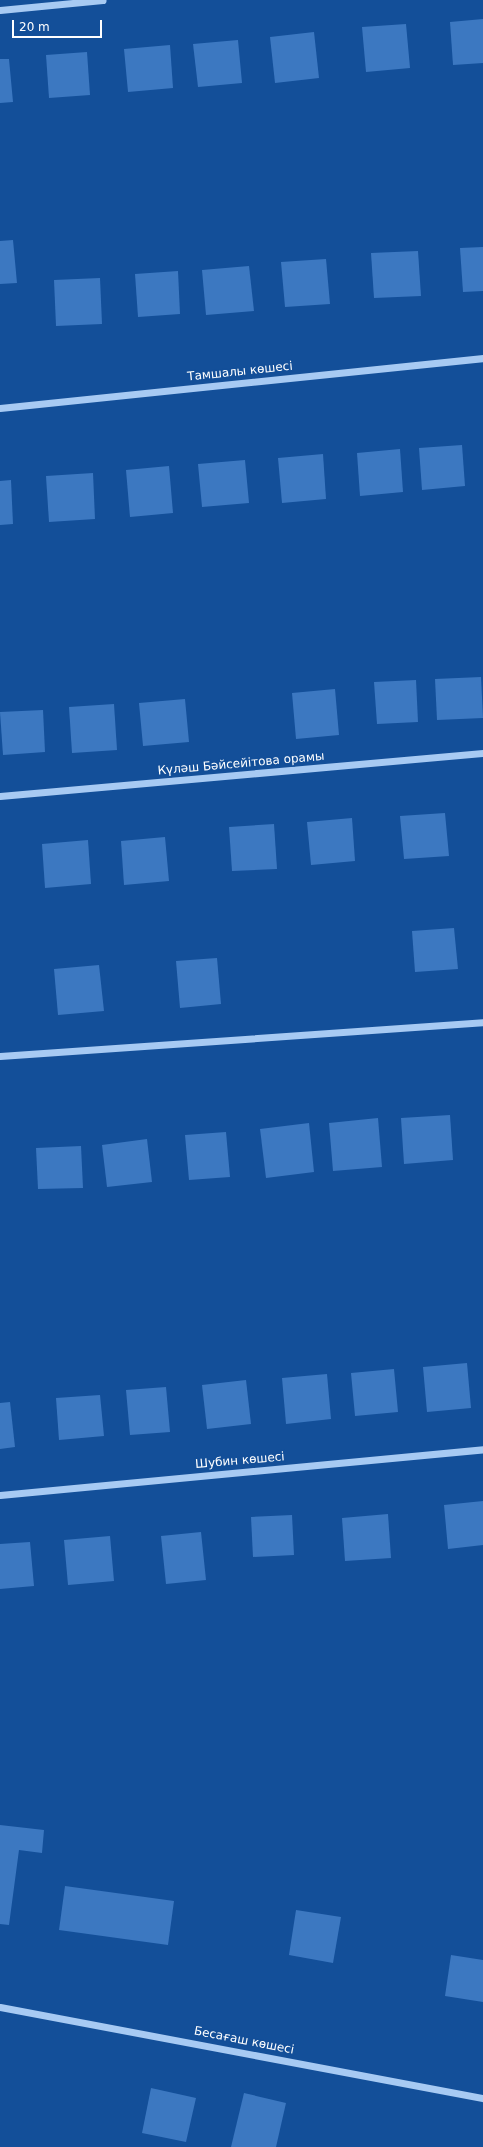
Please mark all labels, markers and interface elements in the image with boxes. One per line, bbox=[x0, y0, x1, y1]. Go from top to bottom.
scale bar bbox=[14, 12, 104, 38]
text: 20 m bbox=[19, 20, 50, 34]
street label: Тамшалы көшесі bbox=[187, 359, 293, 385]
street label: Күләш Бәйсейітова орамы bbox=[157, 750, 325, 778]
street label: Шубин көшесі bbox=[195, 1450, 285, 1472]
street label: Бесағаш көшесі bbox=[193, 2024, 295, 2058]

